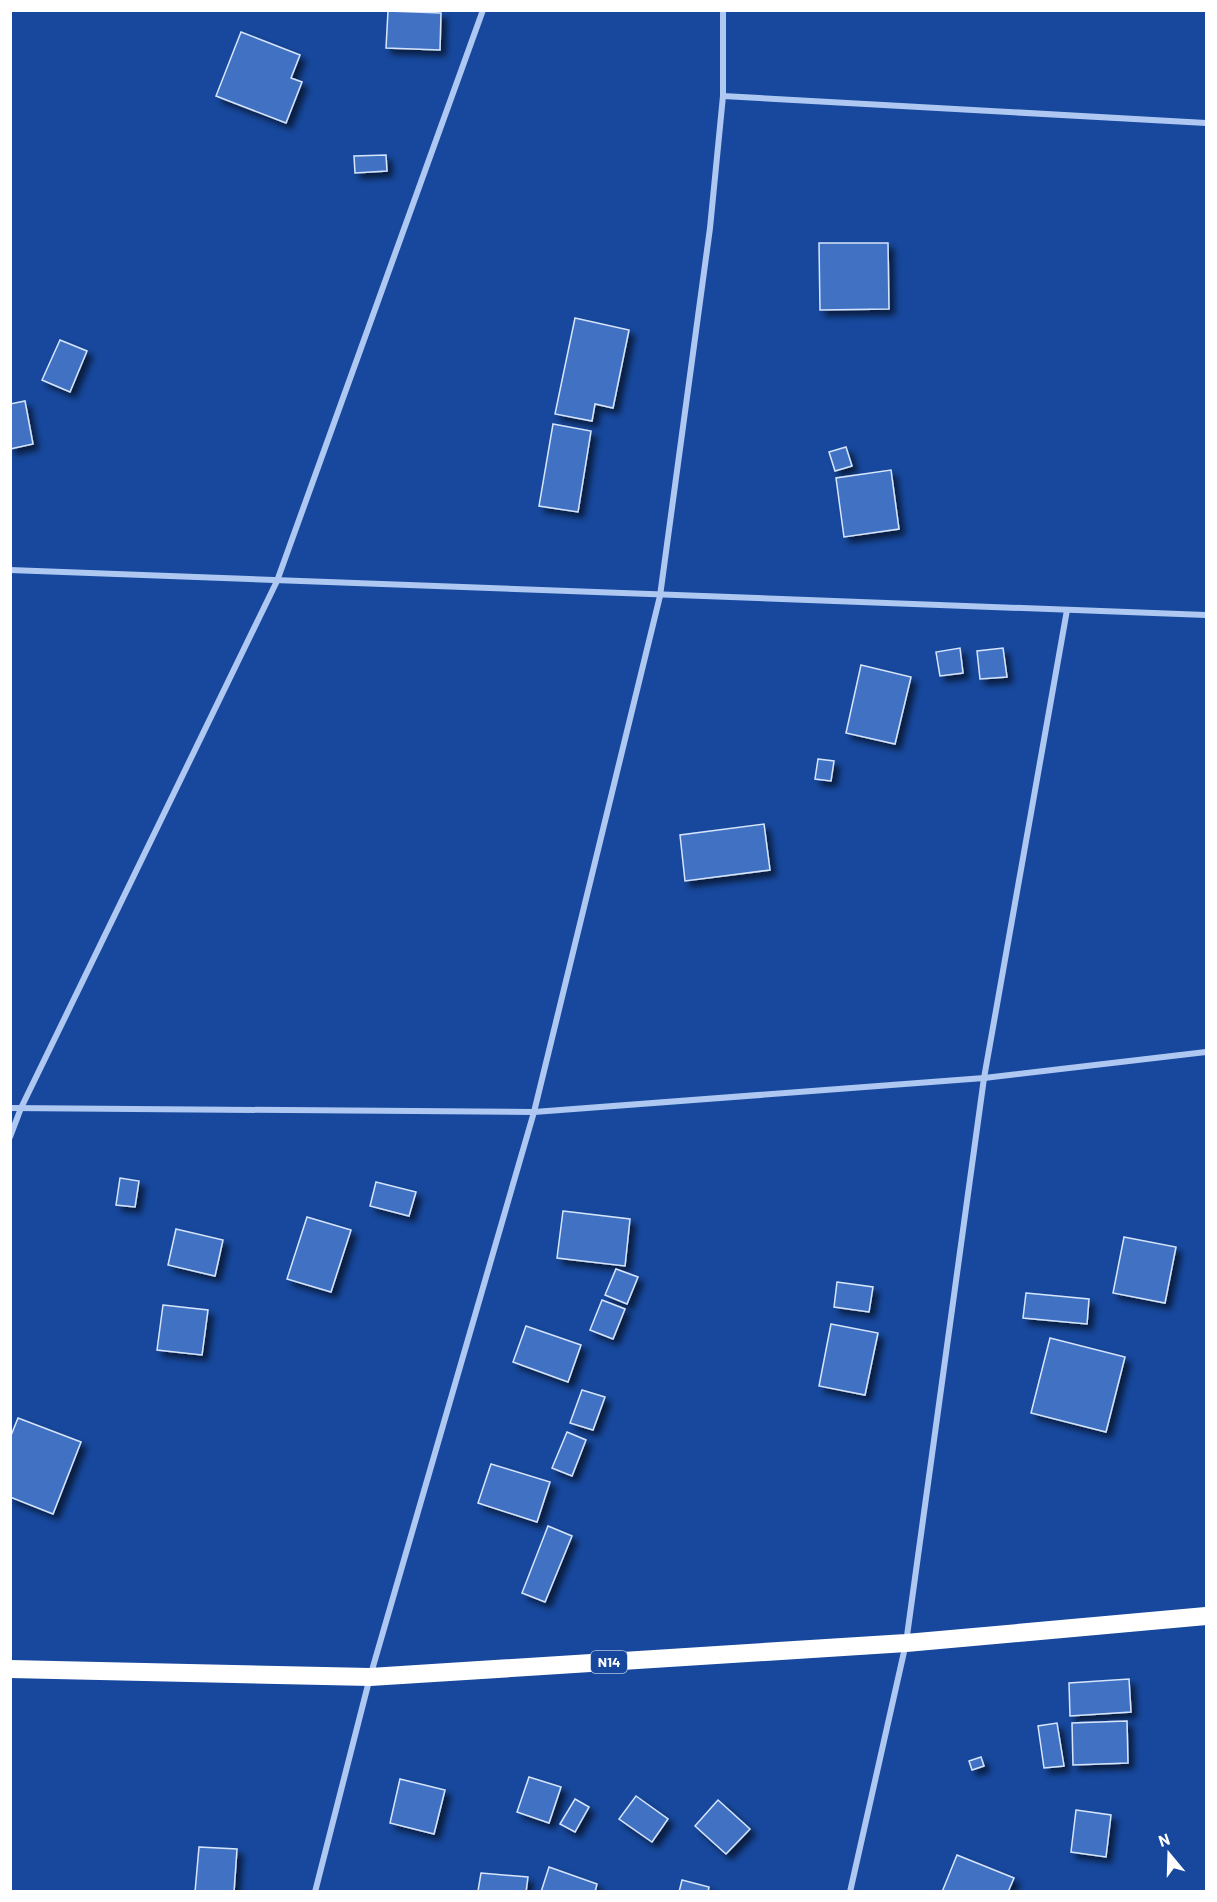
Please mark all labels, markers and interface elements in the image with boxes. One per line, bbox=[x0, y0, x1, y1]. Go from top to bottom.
road number: N14 bbox=[591, 1651, 627, 1673]
north arrow bbox=[1139, 1824, 1199, 1884]
text: N bbox=[1156, 1829, 1172, 1850]

